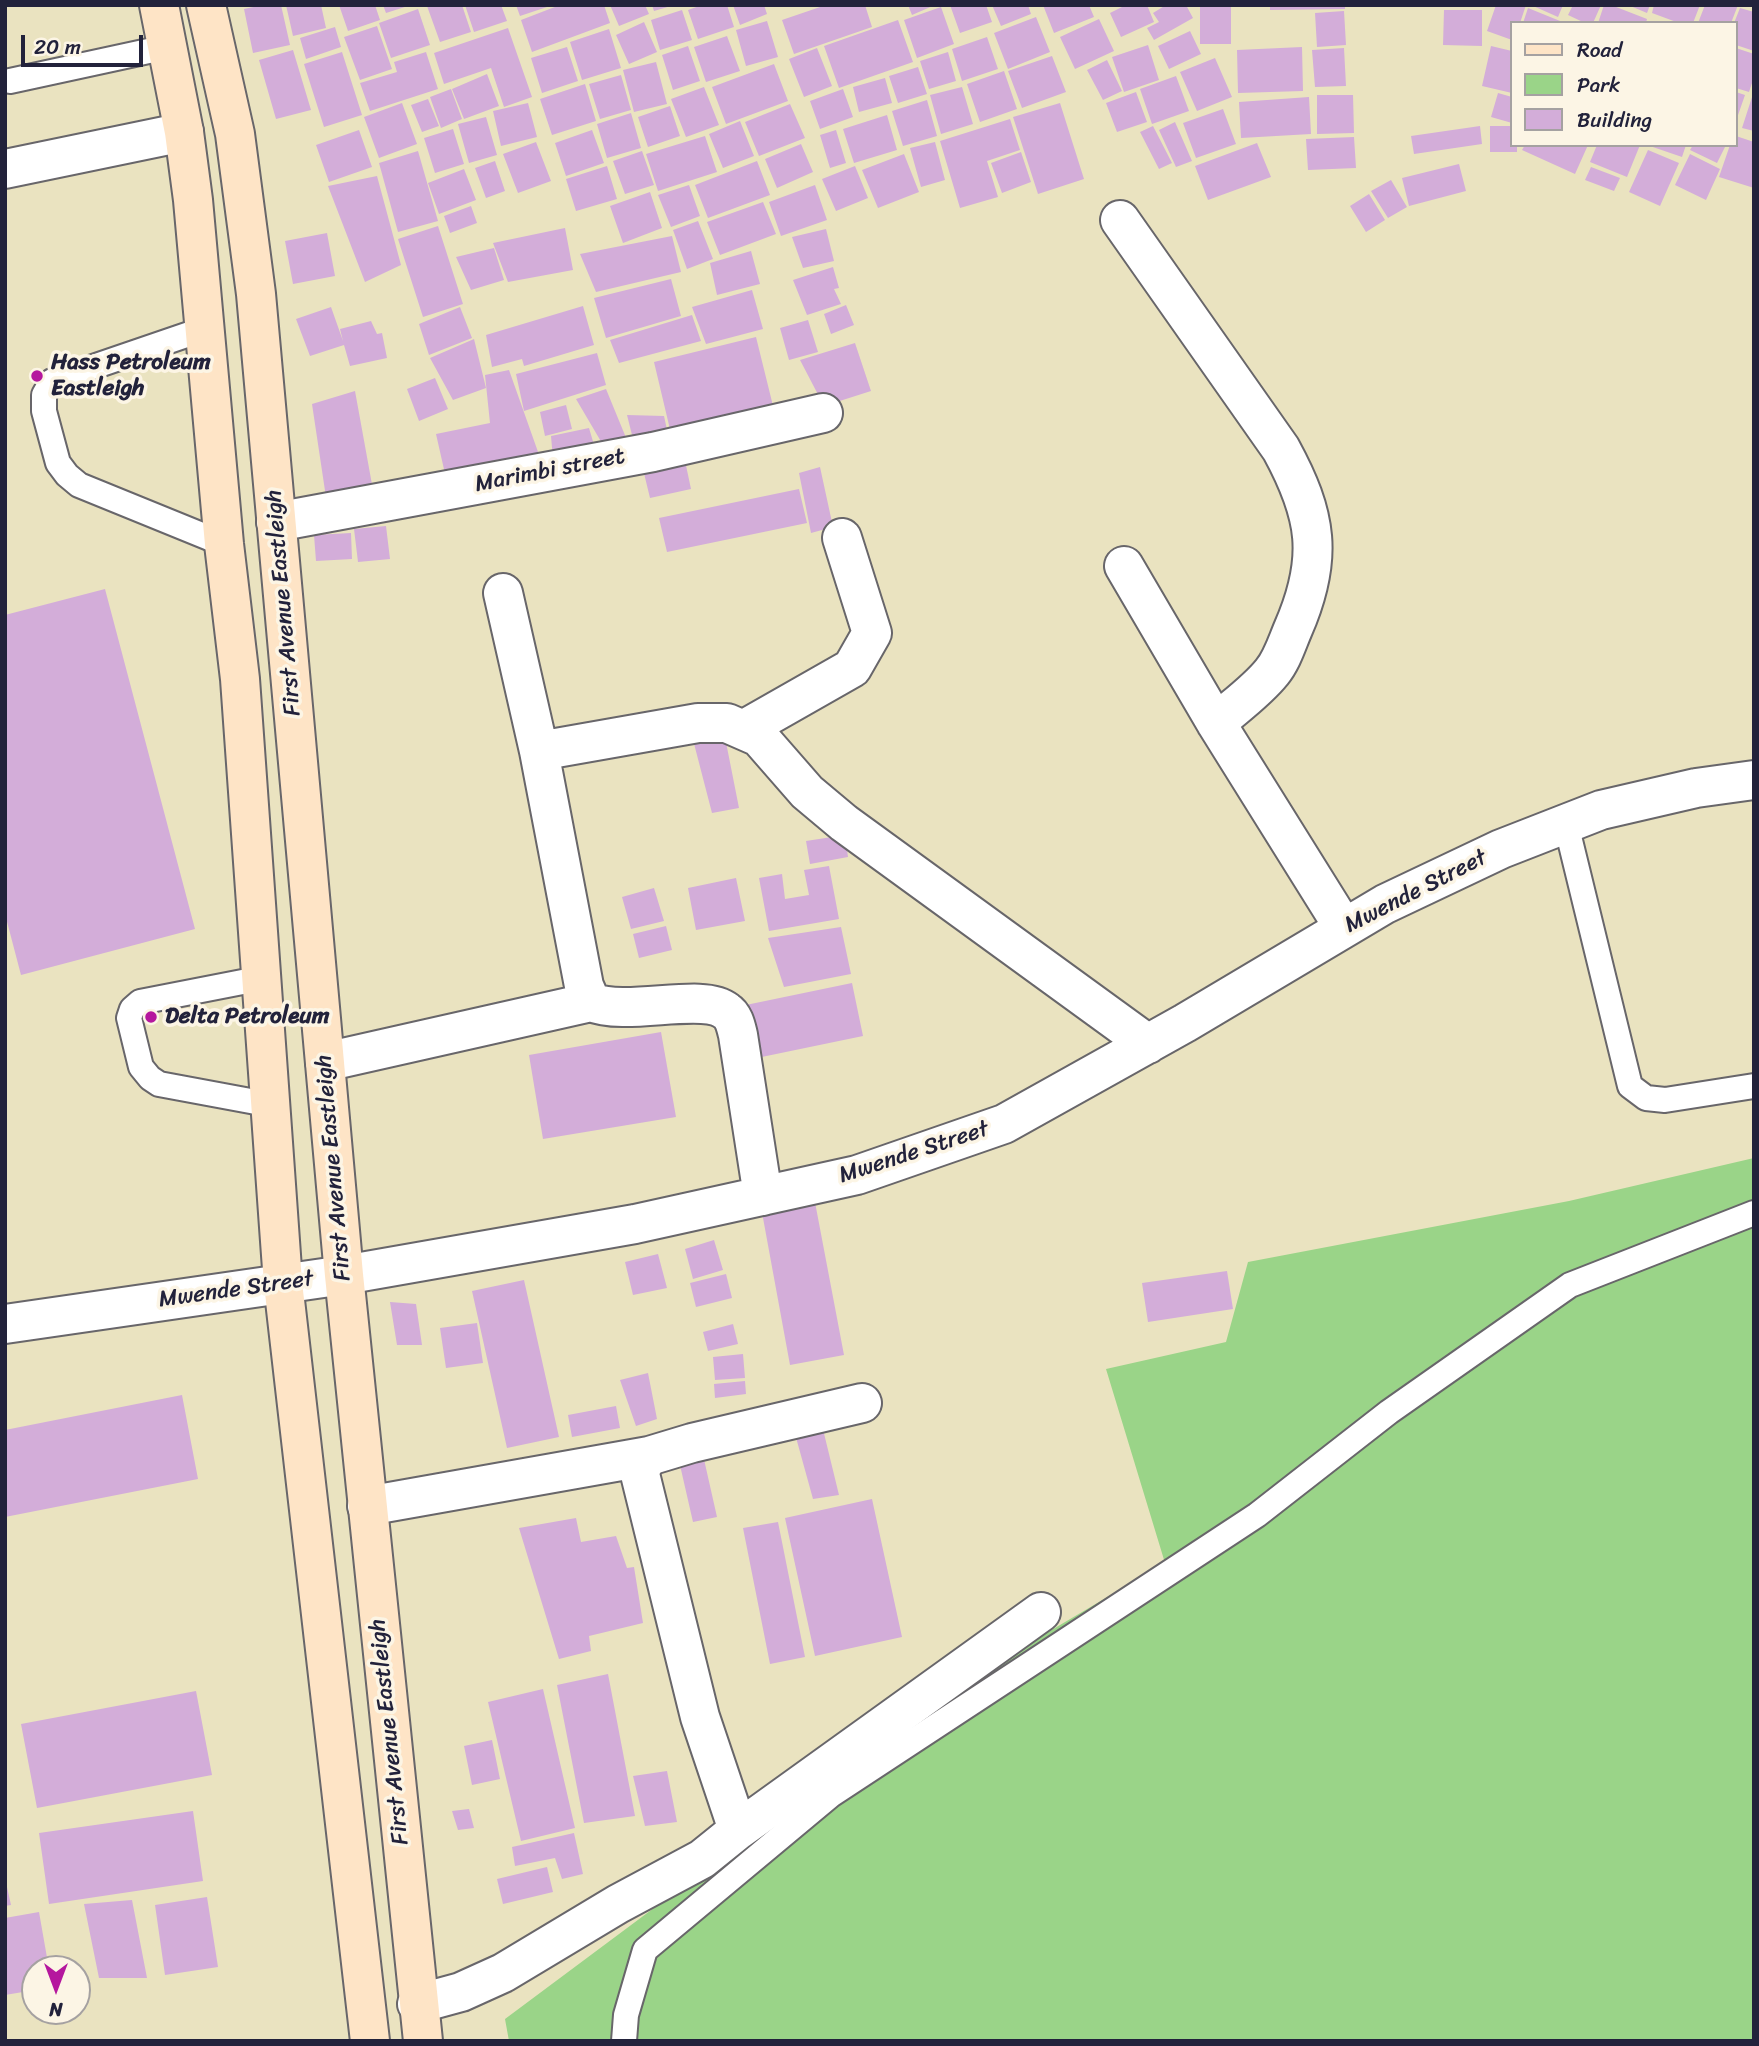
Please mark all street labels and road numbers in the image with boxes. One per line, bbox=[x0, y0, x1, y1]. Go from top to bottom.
street label: Marimbi street bbox=[473, 443, 627, 499]
street label: First Avenue Eastleigh bbox=[260, 489, 308, 717]
street label: Mwende Street bbox=[1340, 844, 1492, 940]
street label: First Avenue Eastleigh bbox=[310, 1054, 358, 1282]
street label: Mwende Street bbox=[836, 1116, 992, 1190]
street label: Mwende Street bbox=[157, 1266, 315, 1314]
street label: First Avenue Eastleigh bbox=[364, 1618, 416, 1846]

